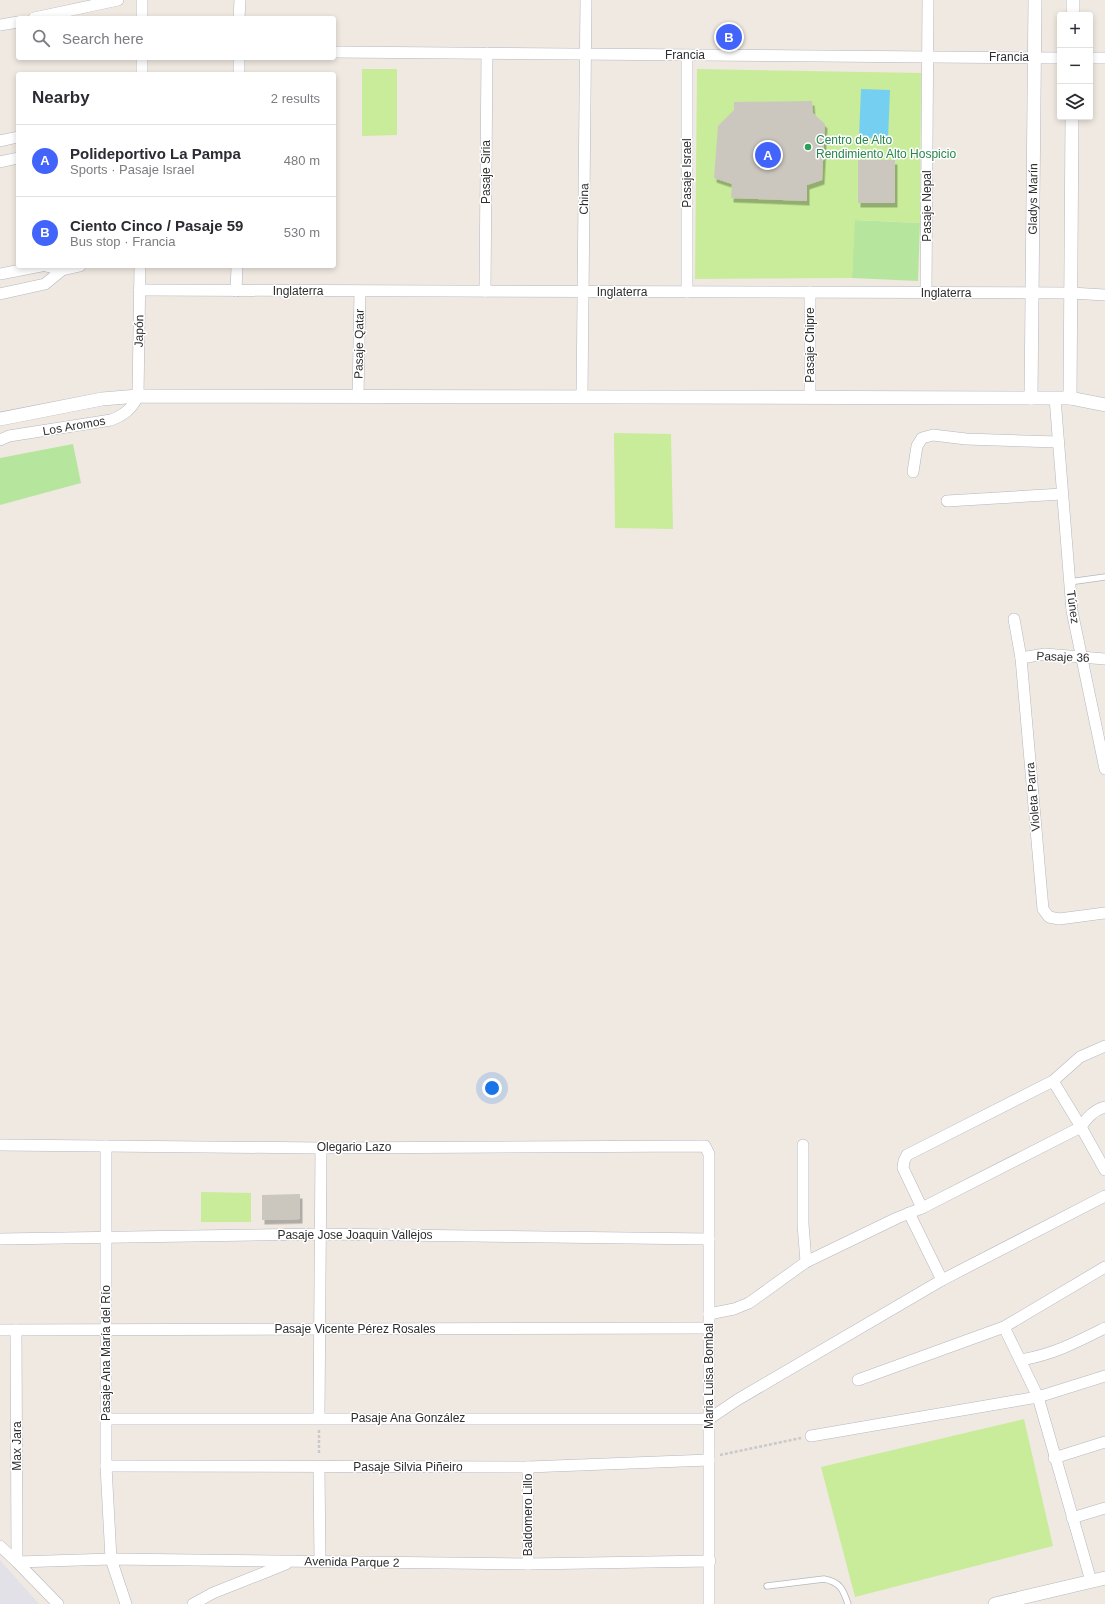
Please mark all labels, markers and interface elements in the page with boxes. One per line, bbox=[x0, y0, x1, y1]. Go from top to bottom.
map controls bbox=[1057, 12, 1093, 120]
button: + bbox=[1057, 12, 1093, 48]
search box bbox=[16, 16, 336, 60]
pin: B bbox=[716, 22, 742, 52]
icon: search bbox=[30, 27, 52, 49]
text: Search here bbox=[62, 30, 144, 47]
street label: Francia bbox=[665, 48, 705, 62]
button: − bbox=[1057, 48, 1093, 84]
street label: Francia bbox=[989, 50, 1029, 64]
button: layers bbox=[1057, 84, 1093, 120]
text: Nearby bbox=[32, 88, 90, 107]
text: 2 results bbox=[271, 91, 320, 106]
place label: Centro de Alto Rendimiento Alto Hospicio bbox=[816, 133, 956, 161]
street label: Pasaje Israel bbox=[680, 138, 694, 208]
street label: Pasaje Siria bbox=[479, 140, 493, 204]
pin: A bbox=[755, 140, 781, 170]
marker: Centro de Alto Rendimiento Alto Hospicio bbox=[803, 142, 813, 152]
text: Polideportivo La Pampa bbox=[70, 145, 241, 162]
text: A bbox=[40, 153, 50, 168]
text: 480 m bbox=[284, 153, 320, 168]
text: Sports · Pasaje Israel bbox=[70, 162, 194, 177]
street label: Gladys Marín bbox=[1026, 163, 1040, 235]
street label: Pasaje Nepal bbox=[920, 170, 934, 242]
street label: China bbox=[577, 183, 591, 215]
text: Ciento Cinco / Pasaje 59 bbox=[70, 217, 243, 234]
text: B bbox=[40, 225, 50, 240]
text: 530 m bbox=[284, 225, 320, 240]
text: Bus stop · Francia bbox=[70, 234, 176, 249]
street label: Inglaterra bbox=[273, 284, 324, 298]
street label: Inglaterra bbox=[597, 285, 648, 299]
street label: Inglaterra bbox=[921, 286, 972, 300]
street label: Pasaje Chipre bbox=[803, 307, 817, 383]
street label: Pasaje Qatar bbox=[351, 309, 367, 379]
street label: Japón bbox=[132, 315, 146, 347]
street label: Los Aromos bbox=[42, 414, 106, 438]
street label: Túnez bbox=[1064, 590, 1082, 624]
street label: Pasaje 36 bbox=[1036, 649, 1090, 665]
street label: Violeta Parra bbox=[1023, 762, 1043, 832]
your location bbox=[482, 1078, 502, 1098]
street label: Olegario Lazo bbox=[317, 1140, 392, 1154]
street label: Pasaje Jose Joaquin Vallejos bbox=[277, 1228, 433, 1242]
street label: Pasaje Ana María del Río bbox=[99, 1285, 113, 1421]
street label: Pasaje Vicente Pérez Rosales bbox=[274, 1322, 436, 1336]
street label: Maria Luisa Bombal bbox=[702, 1323, 716, 1429]
street label: Pasaje Ana González bbox=[351, 1411, 465, 1425]
street label: Max Jara bbox=[10, 1421, 24, 1471]
street label: Pasaje Silvia Piñeiro bbox=[353, 1460, 463, 1474]
street label: Baldomero Lillo bbox=[521, 1473, 535, 1556]
street label: Avenida Parque 2 bbox=[304, 1554, 400, 1570]

